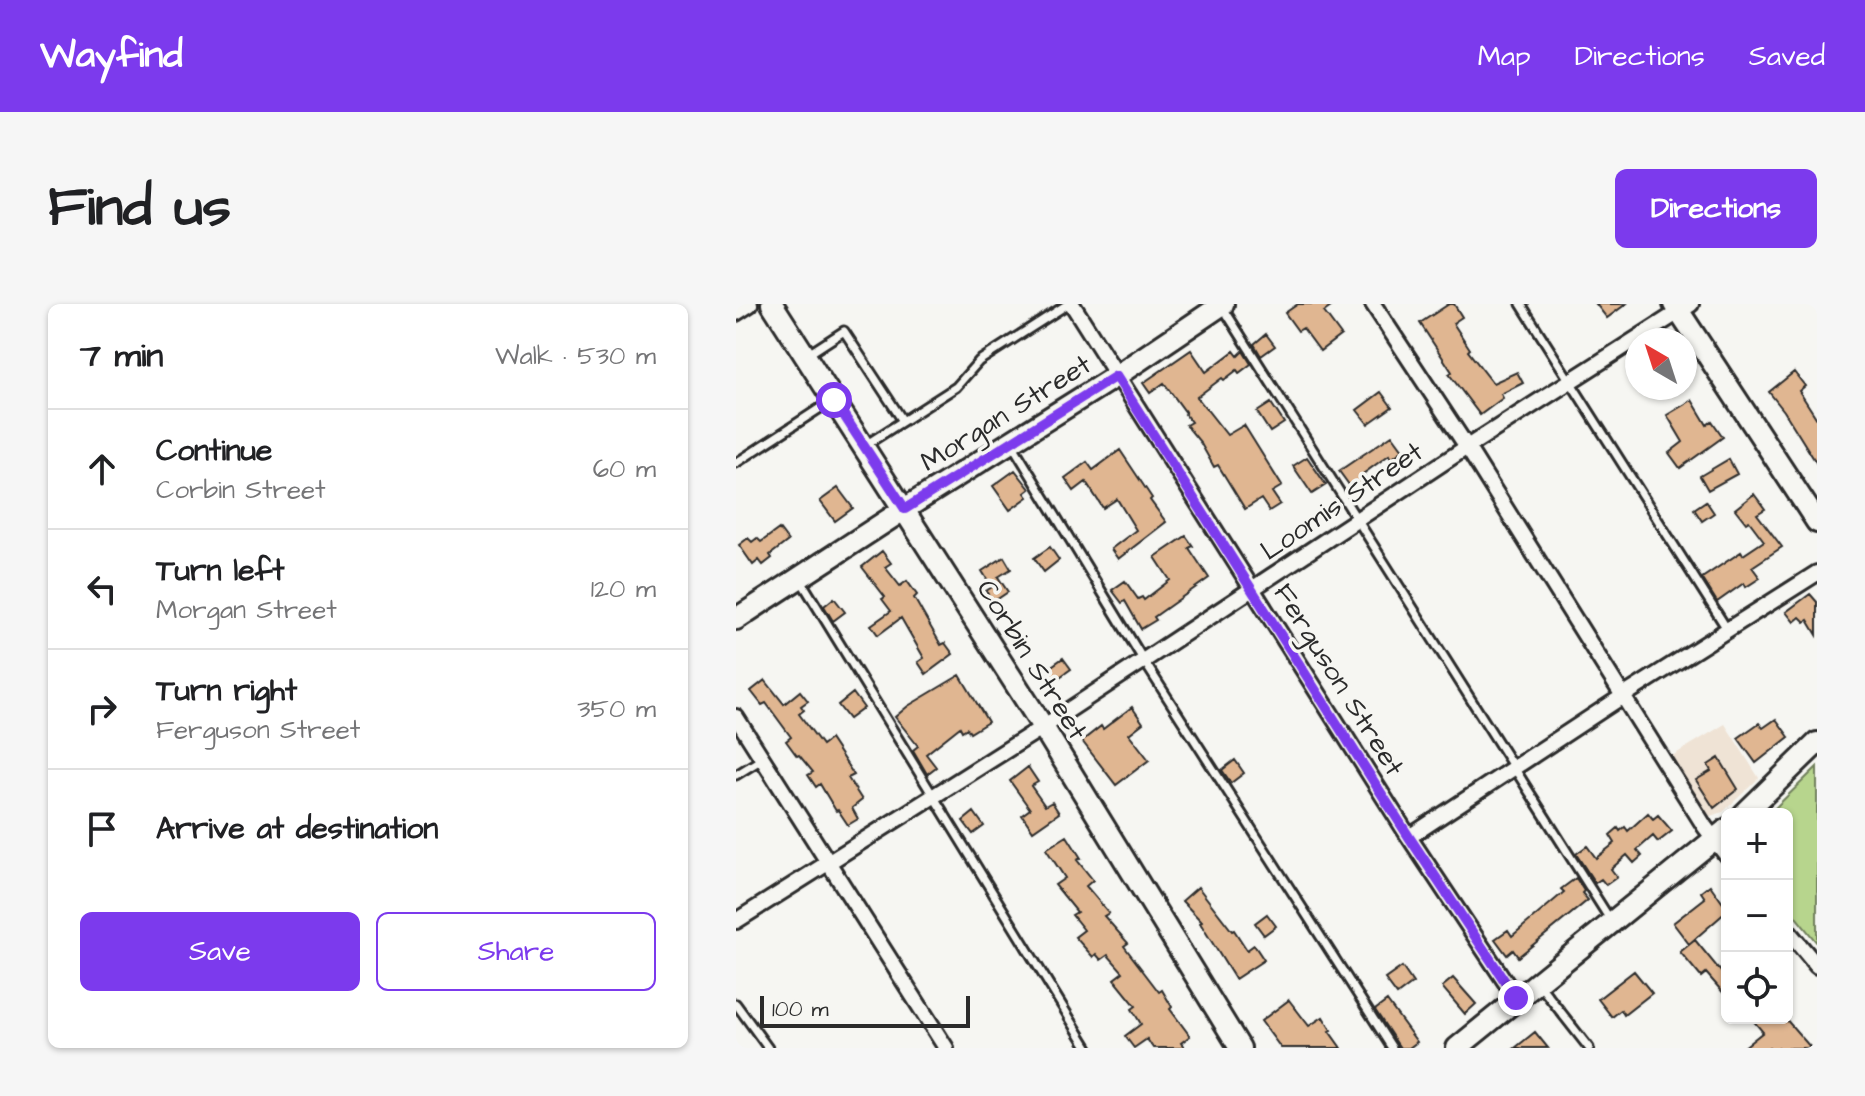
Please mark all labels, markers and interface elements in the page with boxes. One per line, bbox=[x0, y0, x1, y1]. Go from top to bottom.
text: Wayfind bbox=[40, 30, 183, 82]
text: Map bbox=[1478, 37, 1531, 76]
text: Directions bbox=[1575, 37, 1705, 76]
text: Saved bbox=[1749, 37, 1825, 76]
text: Find us bbox=[48, 169, 231, 247]
button: Directions bbox=[1615, 169, 1817, 248]
north arrow bbox=[1625, 328, 1697, 400]
text: 7 min bbox=[80, 332, 163, 380]
text: Walk · 530 m bbox=[495, 338, 656, 374]
street label: Morgan Street bbox=[913, 345, 1100, 482]
route start bbox=[816, 382, 852, 418]
text: Continue bbox=[156, 430, 272, 472]
street label: Loomis Street bbox=[1253, 432, 1431, 570]
icon: ahead bbox=[80, 447, 124, 491]
text: 60 m bbox=[593, 451, 656, 487]
text: Corbin Street bbox=[156, 472, 326, 508]
text: Turn left bbox=[156, 550, 284, 592]
icon: left bbox=[80, 567, 124, 611]
text: 120 m bbox=[591, 571, 656, 607]
street label: Corbin Street bbox=[967, 572, 1097, 748]
street label: Ferguson Street bbox=[1263, 576, 1414, 785]
text: Morgan Street bbox=[156, 592, 337, 628]
text: Turn right bbox=[156, 670, 297, 712]
icon: right bbox=[80, 687, 124, 731]
text: 350 m bbox=[577, 691, 656, 727]
text: Ferguson Street bbox=[156, 712, 360, 748]
icon: arrive bbox=[80, 807, 124, 851]
text: Arrive at destination bbox=[156, 808, 438, 850]
map controls bbox=[1721, 808, 1793, 1024]
button: + bbox=[1721, 808, 1793, 880]
button: − bbox=[1721, 880, 1793, 952]
button: Save bbox=[80, 912, 360, 991]
button: Share bbox=[376, 912, 656, 991]
button: locate bbox=[1721, 952, 1793, 1024]
route end bbox=[1498, 980, 1534, 1016]
scale bar bbox=[760, 992, 970, 1028]
text: 100 m bbox=[772, 994, 829, 1025]

